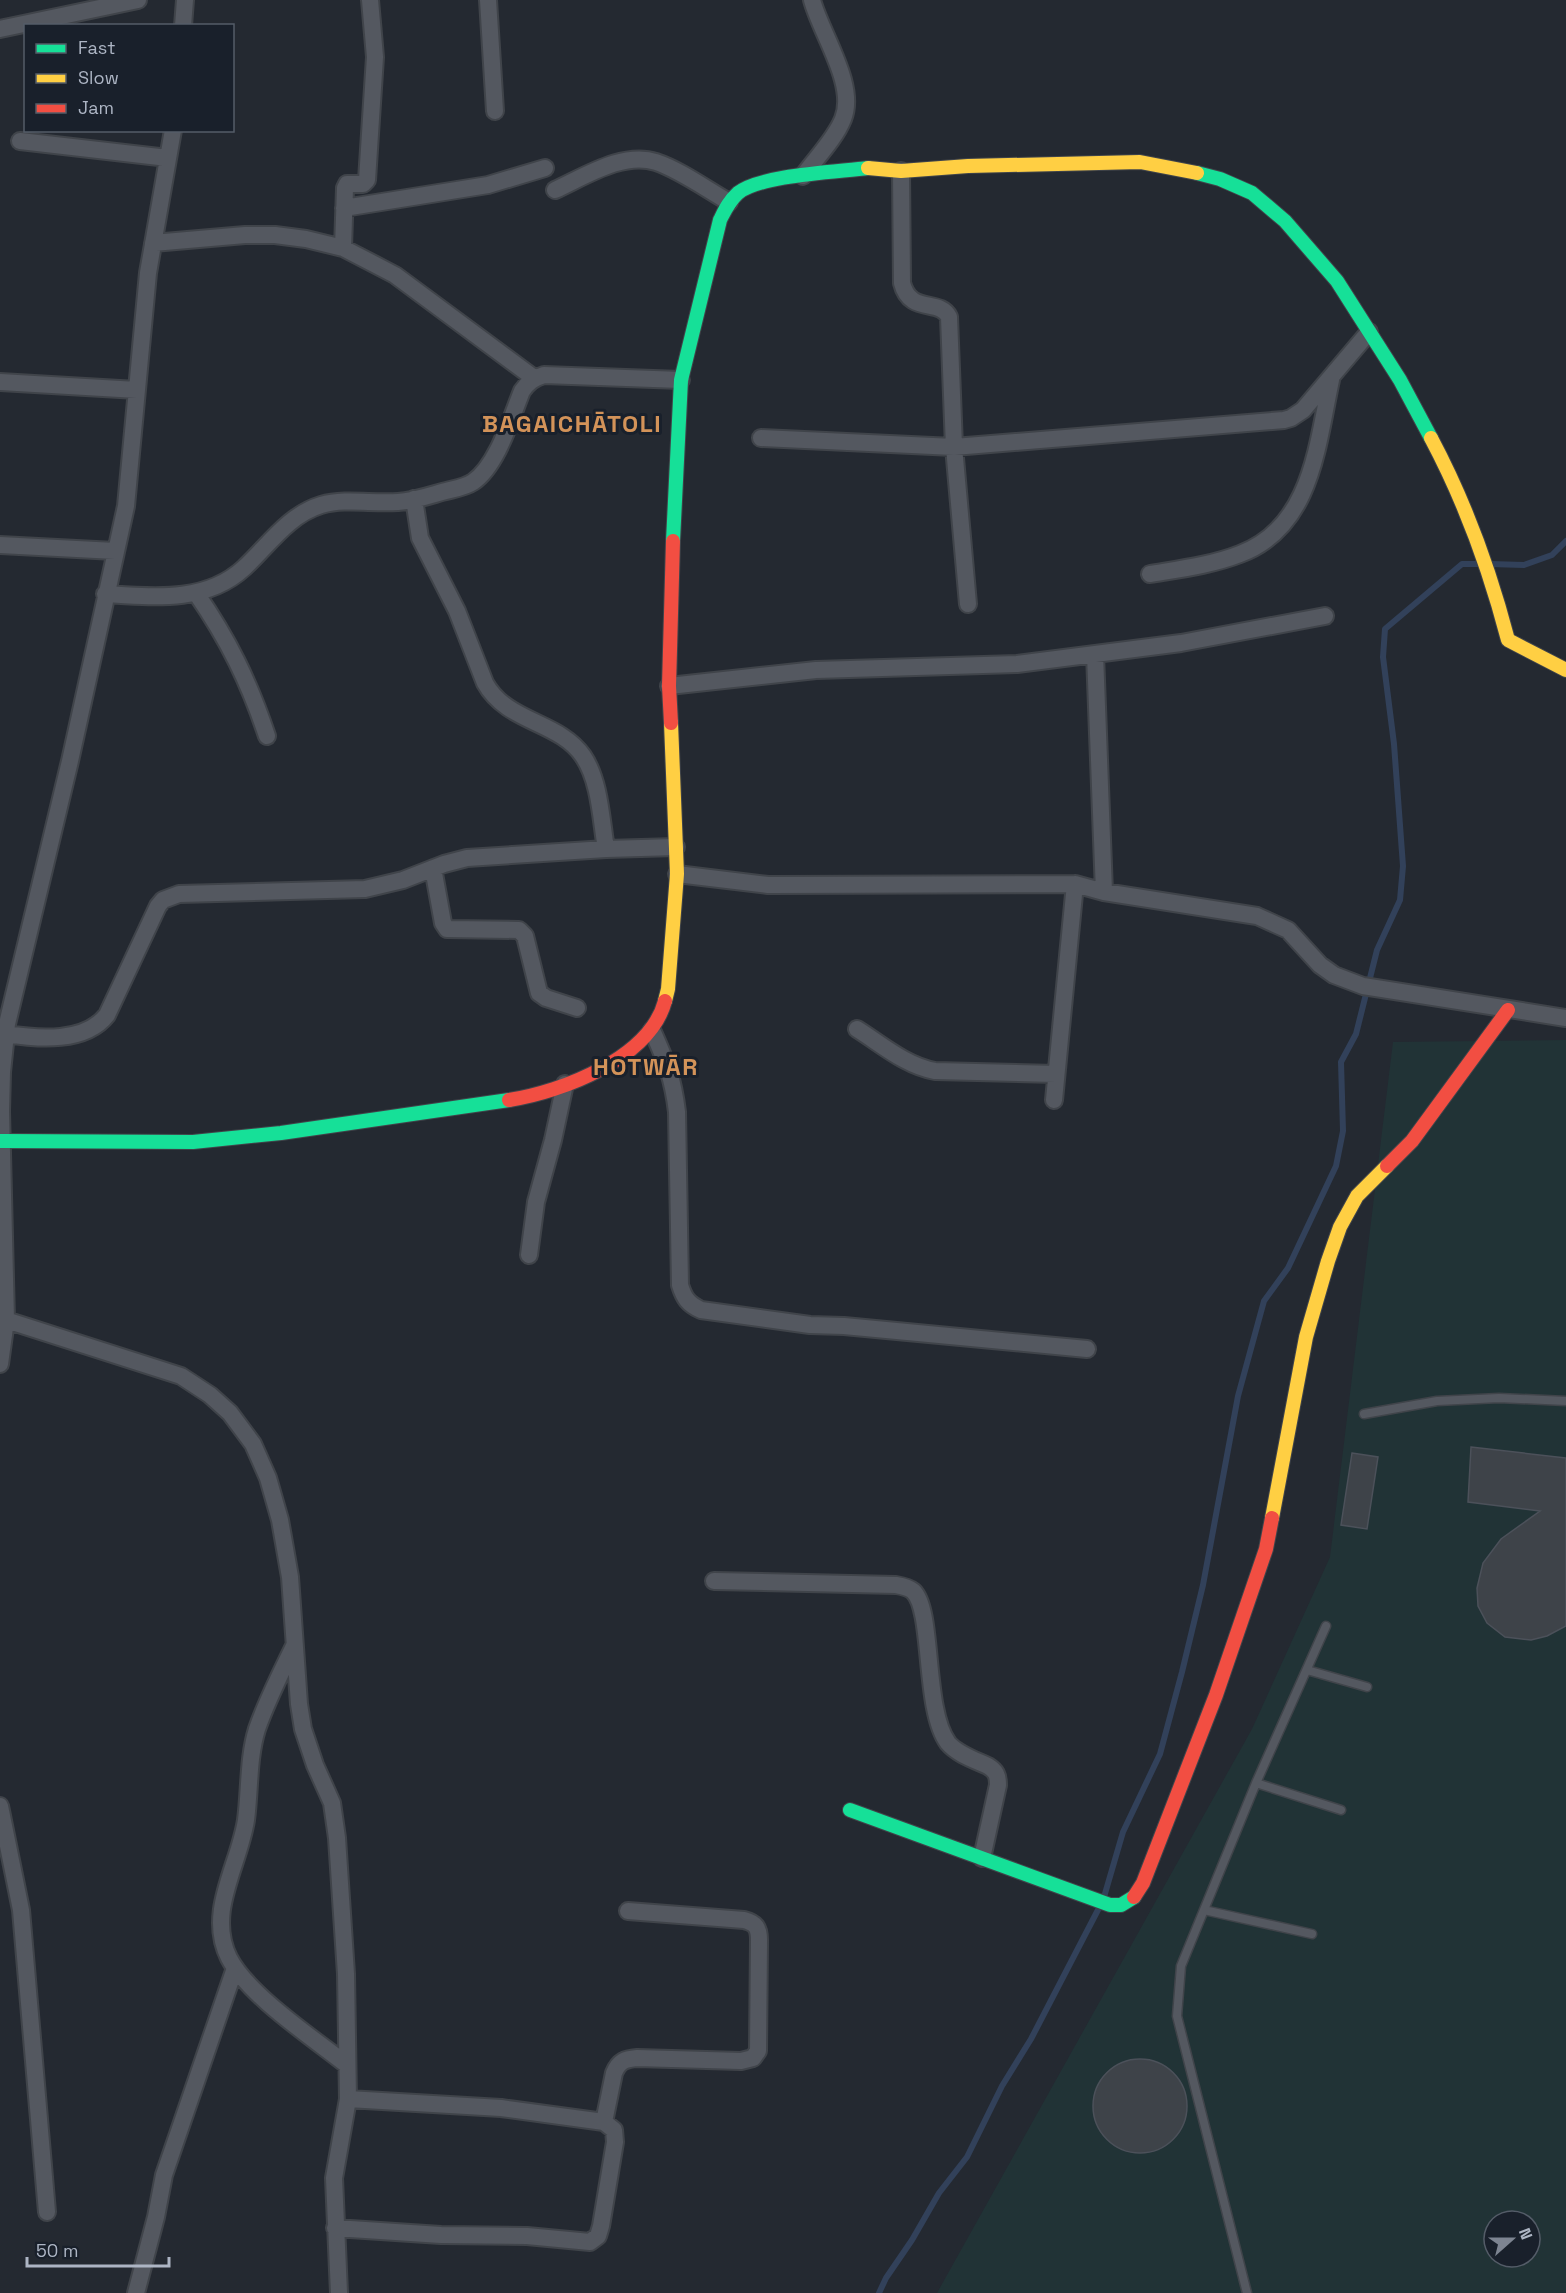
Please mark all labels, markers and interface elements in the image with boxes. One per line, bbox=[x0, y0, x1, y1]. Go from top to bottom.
legend bbox=[24, 24, 234, 132]
text: Fast bbox=[78, 36, 115, 59]
text: Slow bbox=[78, 66, 119, 89]
text: Jam bbox=[78, 96, 114, 119]
district label: BAGAICHĀTOLI bbox=[482, 408, 662, 439]
district label: HOTWĀR bbox=[593, 1051, 699, 1082]
north arrow bbox=[1482, 2209, 1542, 2269]
text: N bbox=[1514, 2225, 1537, 2243]
scale bar bbox=[27, 2230, 170, 2268]
text: 50 m bbox=[36, 2239, 78, 2262]

